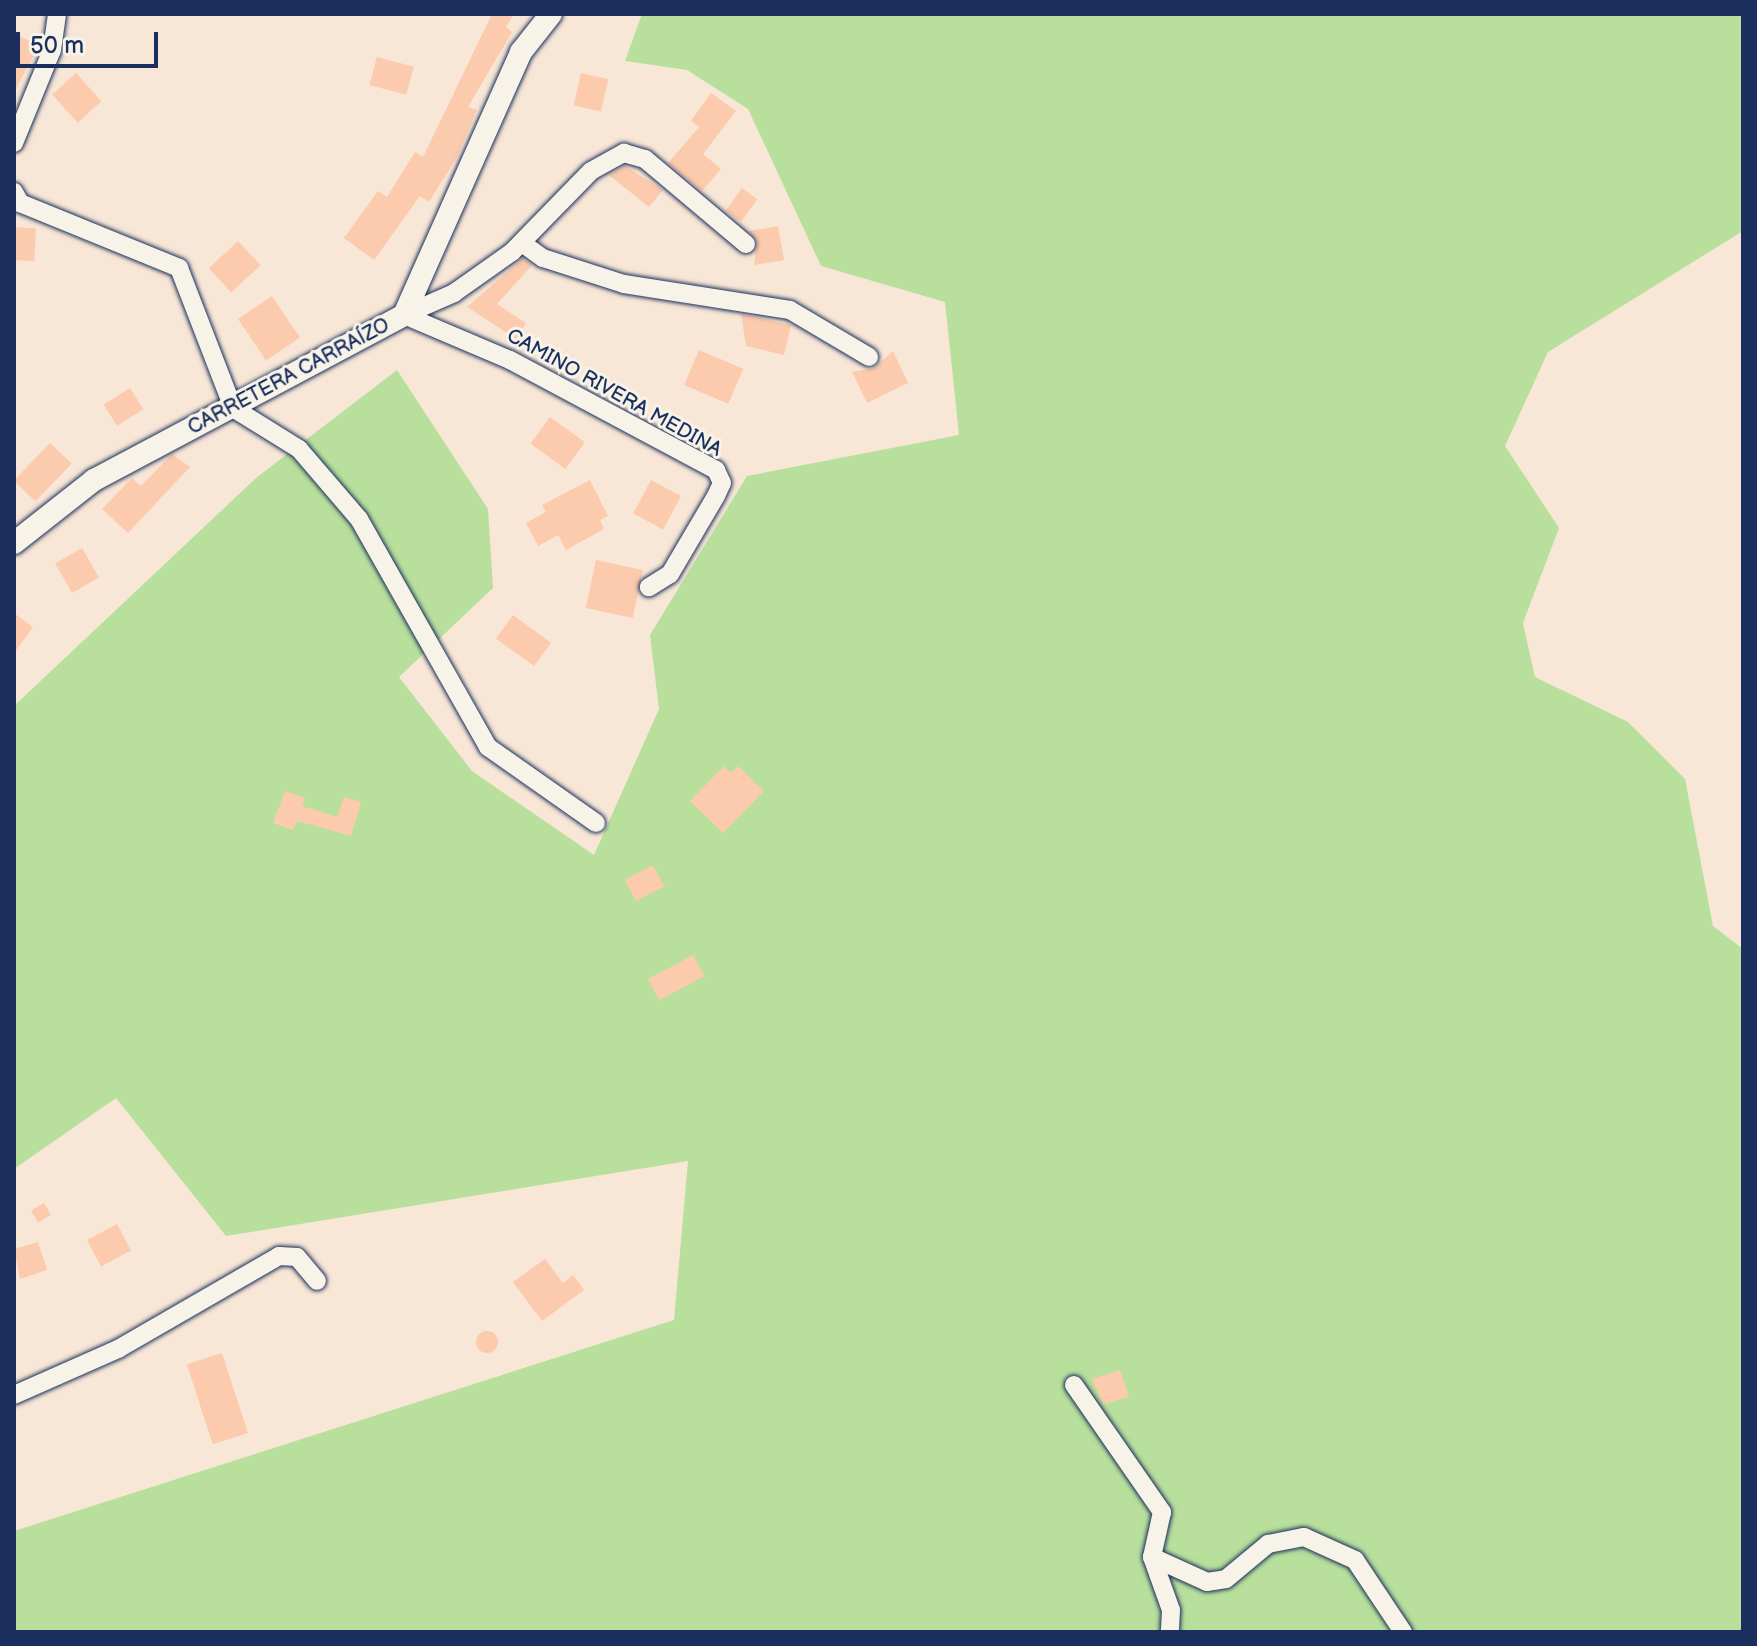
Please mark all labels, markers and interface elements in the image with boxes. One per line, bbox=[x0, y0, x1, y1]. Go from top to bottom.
scale bar bbox=[20, 16, 162, 66]
text: 50 m bbox=[30, 31, 84, 60]
street label: CARRETERA CARRAÍZO bbox=[184, 314, 394, 440]
street label: CAMINO RIVERA MEDINA bbox=[502, 324, 726, 462]

